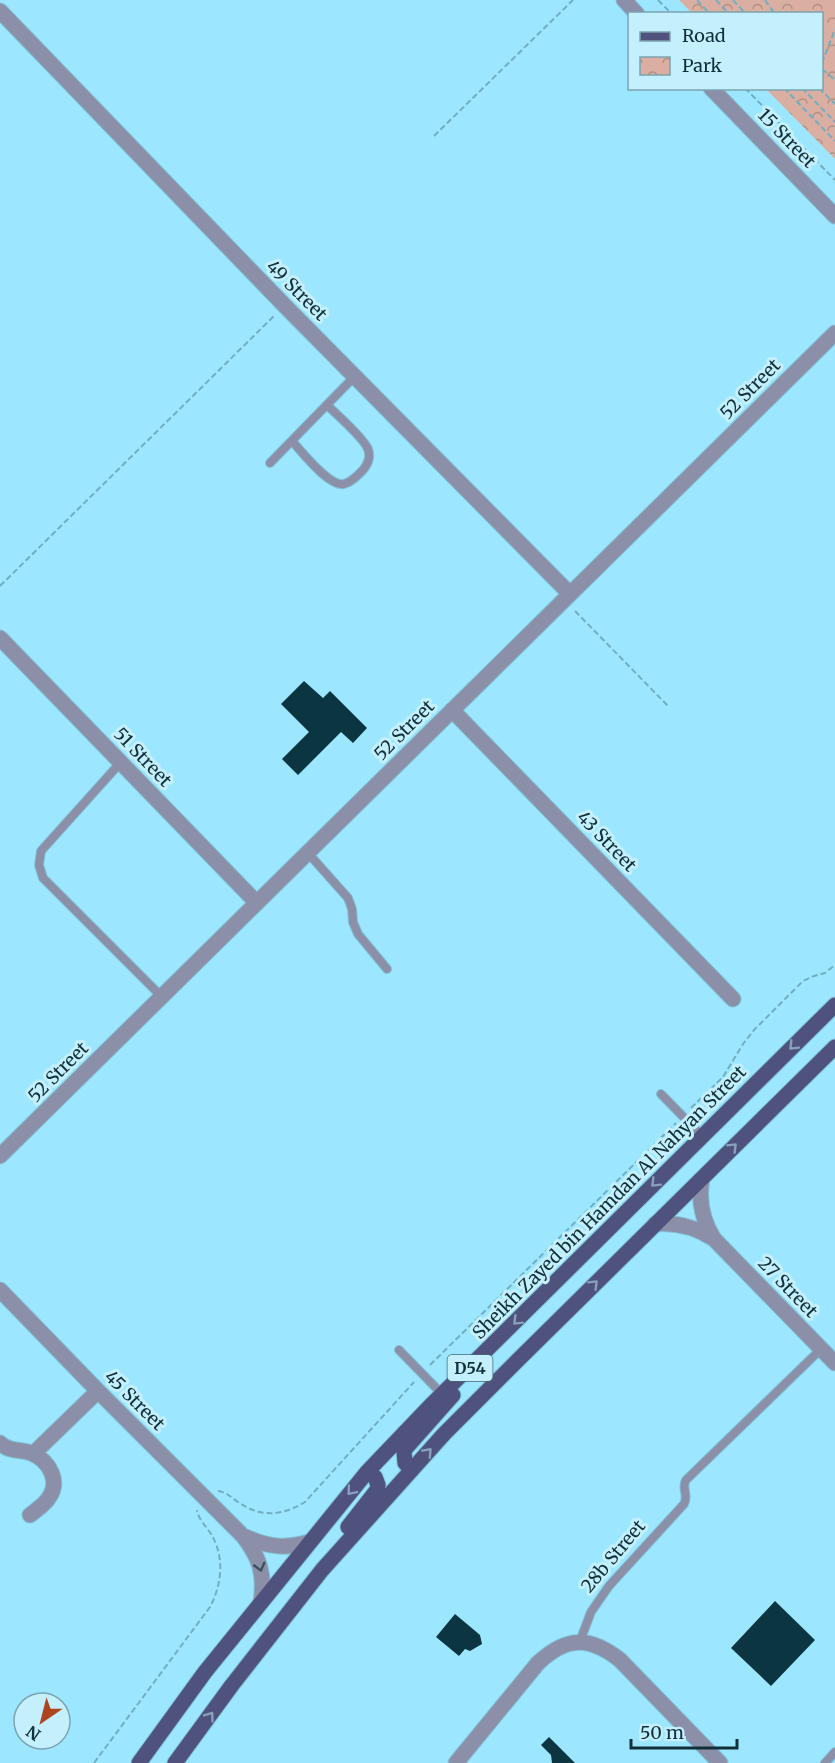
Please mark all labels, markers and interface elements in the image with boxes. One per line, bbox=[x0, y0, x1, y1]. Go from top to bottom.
legend bbox=[628, 12, 823, 90]
text: Road bbox=[682, 24, 726, 47]
text: Park bbox=[682, 54, 723, 77]
street label: 15 Street bbox=[753, 103, 821, 173]
street label: 49 Street bbox=[262, 255, 332, 325]
street label: 52 Street bbox=[715, 354, 785, 424]
street label: 52 Street bbox=[369, 695, 439, 765]
street label: 51 Street bbox=[109, 723, 177, 791]
street label: 43 Street bbox=[572, 806, 642, 876]
street label: 52 Street bbox=[23, 1037, 93, 1107]
one-way arrow bbox=[790, 1039, 801, 1050]
street label: Sheikh Zayed bin Hamdan Al Nahyan Street bbox=[467, 1060, 751, 1344]
one-way arrow bbox=[726, 1144, 737, 1155]
one-way arrow bbox=[651, 1176, 662, 1187]
street label: 27 Street bbox=[753, 1252, 823, 1322]
one-way arrow bbox=[588, 1280, 598, 1291]
one-way arrow bbox=[513, 1314, 524, 1325]
road number: D54 bbox=[448, 1355, 492, 1381]
street label: 45 Street bbox=[100, 1365, 170, 1435]
one-way arrow bbox=[421, 1449, 432, 1459]
one-way arrow bbox=[347, 1484, 358, 1495]
street label: 28b Street bbox=[576, 1515, 650, 1597]
one-way arrow bbox=[252, 1562, 265, 1572]
north arrow bbox=[12, 1691, 72, 1751]
one-way arrow bbox=[202, 1711, 213, 1722]
scale bar bbox=[631, 1712, 738, 1750]
text: N bbox=[22, 1721, 44, 1745]
text: 50 m bbox=[640, 1721, 684, 1744]

